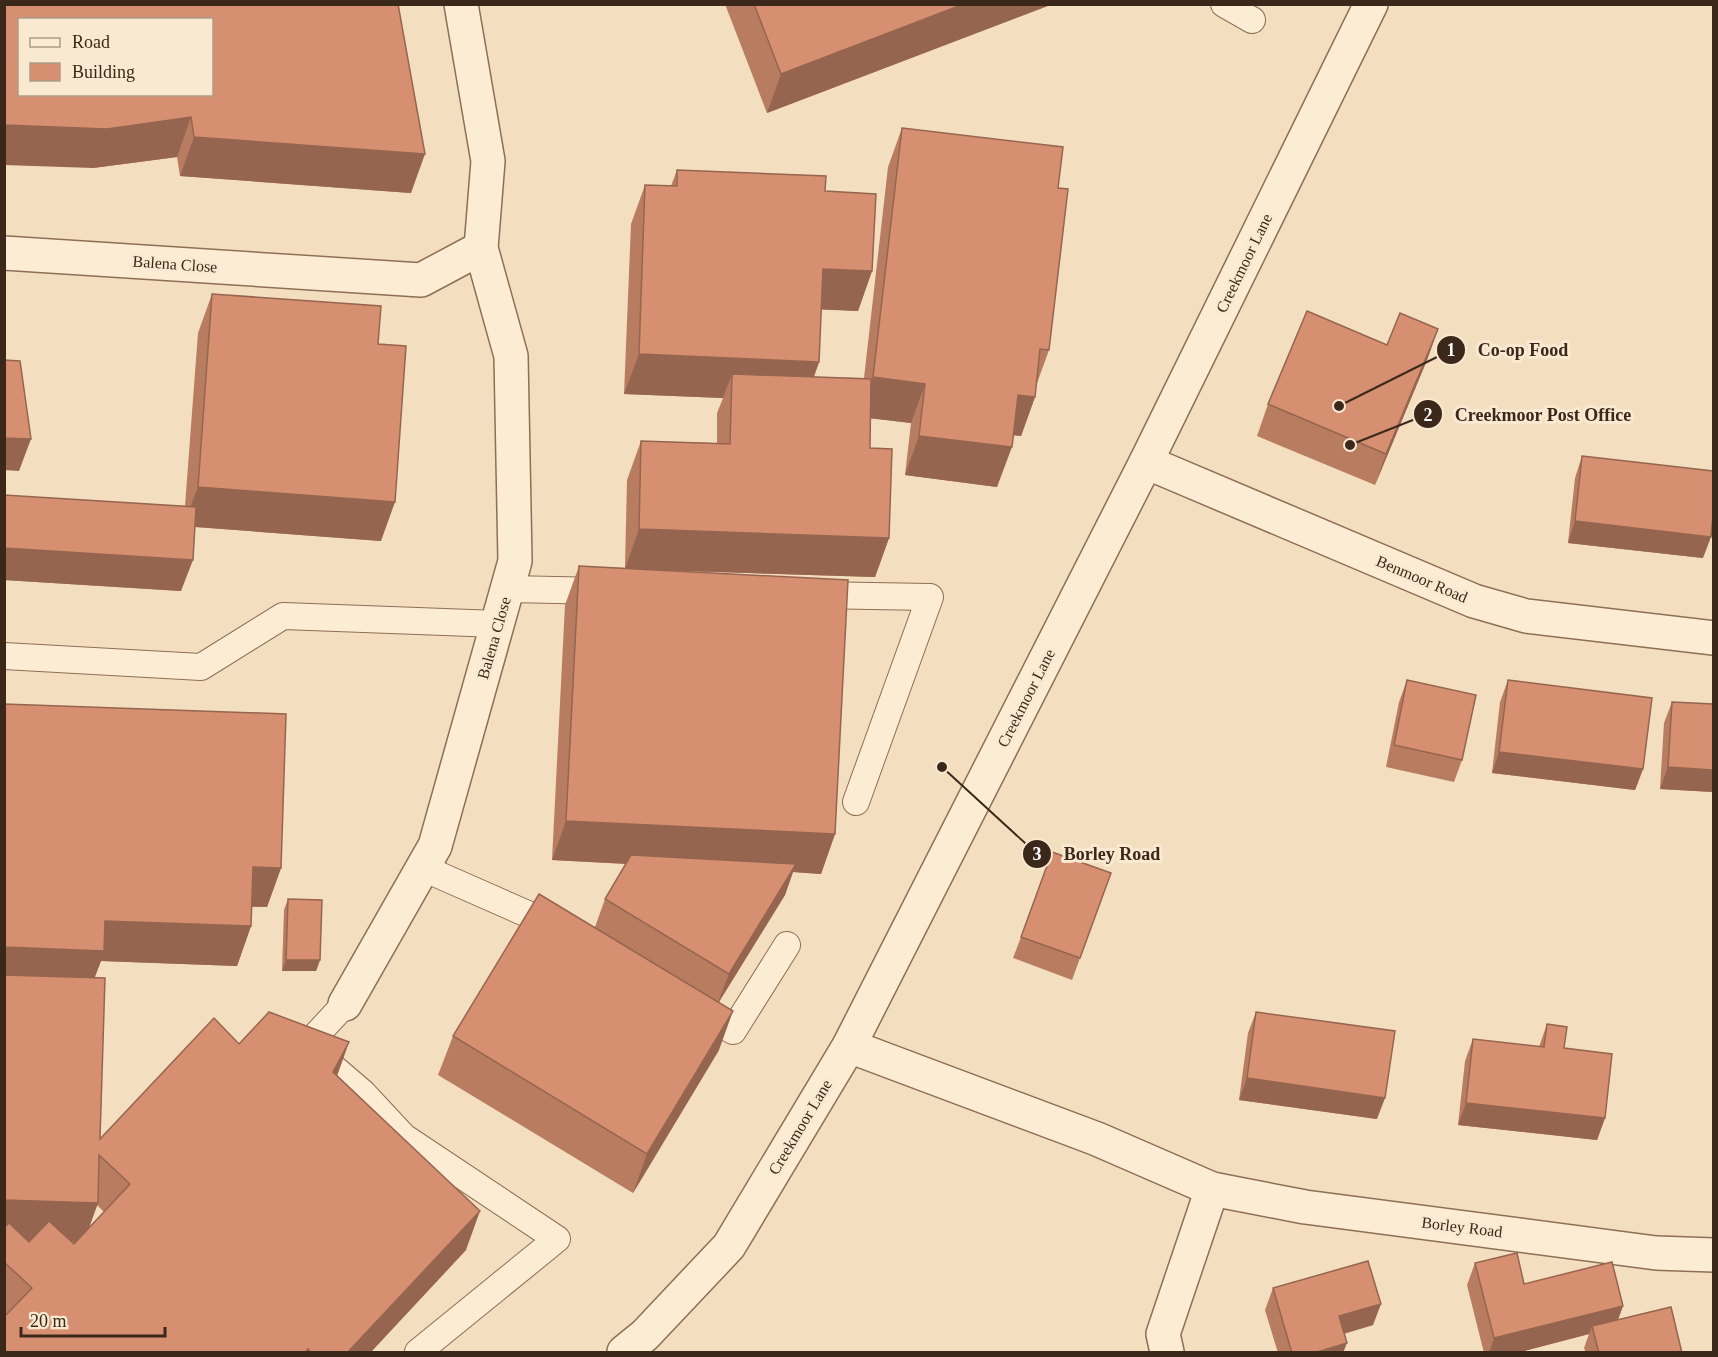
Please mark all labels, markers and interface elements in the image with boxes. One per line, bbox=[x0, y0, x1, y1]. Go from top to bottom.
legend bbox=[18, 18, 213, 96]
text: Road bbox=[72, 32, 110, 52]
text: Building bbox=[72, 62, 135, 82]
street label: Creekmoor Lane bbox=[1213, 211, 1275, 315]
street label: Balena Close bbox=[132, 253, 218, 275]
callout: Co-op Food bbox=[1436, 332, 1580, 368]
text: 1 bbox=[1447, 340, 1456, 360]
text: Co-op Food bbox=[1478, 340, 1568, 360]
callout: Creekmoor Post Office bbox=[1413, 396, 1643, 432]
text: 2 bbox=[1424, 405, 1433, 425]
text: Creekmoor Post Office bbox=[1455, 405, 1631, 425]
street label: Benmoor Road bbox=[1374, 552, 1470, 606]
street label: Balena Close bbox=[474, 595, 514, 681]
street label: Creekmoor Lane bbox=[994, 646, 1058, 750]
callout: Borley Road bbox=[1022, 836, 1173, 872]
text: 3 bbox=[1033, 844, 1042, 864]
text: Borley Road bbox=[1064, 844, 1160, 864]
street label: Creekmoor Lane bbox=[765, 1076, 835, 1178]
street label: Borley Road bbox=[1420, 1214, 1503, 1241]
scale bar bbox=[21, 1300, 165, 1338]
text: 20 m bbox=[30, 1311, 67, 1331]

